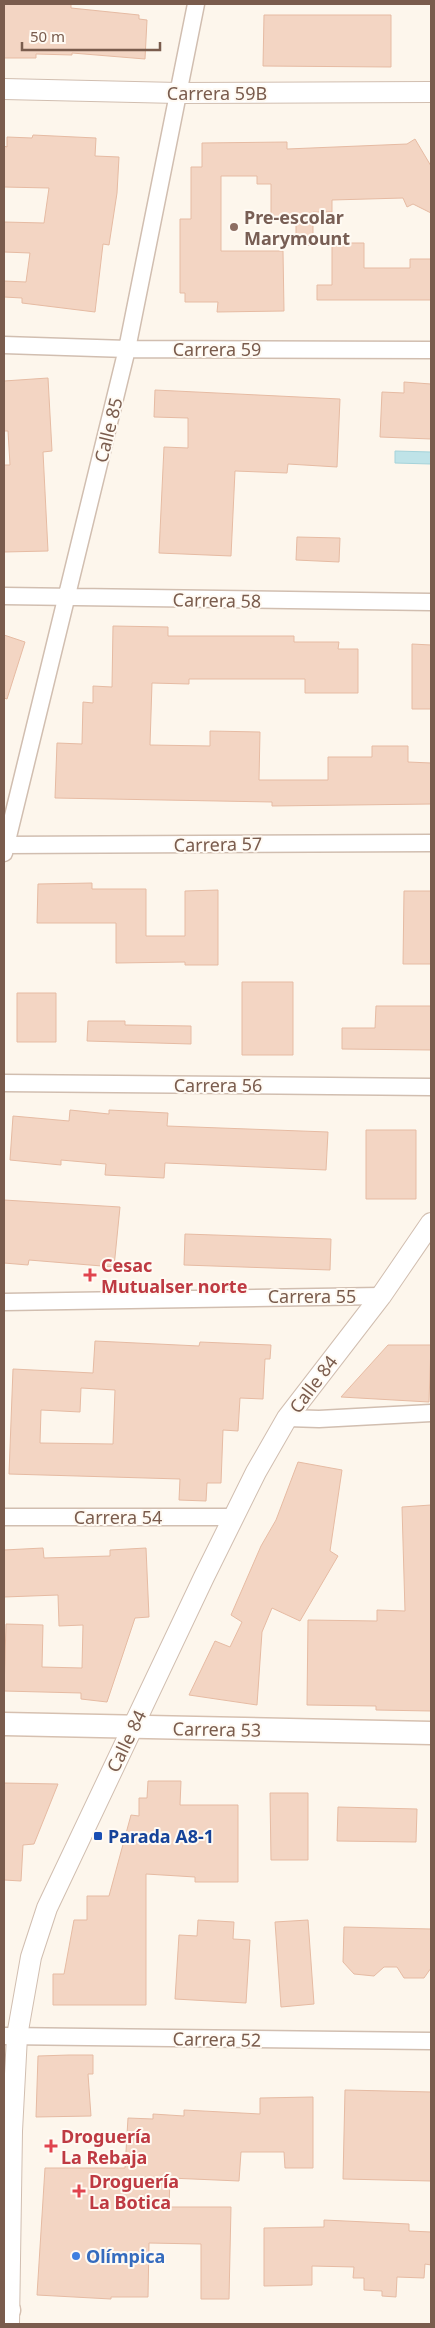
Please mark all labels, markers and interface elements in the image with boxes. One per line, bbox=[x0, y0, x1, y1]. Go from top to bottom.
scale bar bbox=[22, 20, 160, 52]
text: 50 m bbox=[30, 26, 65, 46]
street label: Carrera 59B bbox=[167, 81, 267, 105]
place label: Pre-escolar Marymount bbox=[244, 205, 350, 250]
marker: Pre-escolar Marymount bbox=[228, 221, 240, 233]
street label: Carrera 59 bbox=[173, 337, 261, 361]
street label: Calle 85 bbox=[88, 395, 128, 465]
street label: Carrera 58 bbox=[173, 587, 261, 613]
street label: Carrera 57 bbox=[174, 831, 262, 857]
street label: Carrera 56 bbox=[174, 1073, 262, 1097]
place label: Cesac Mutualser norte bbox=[101, 1253, 247, 1298]
marker: Cesac Mutualser norte bbox=[83, 1268, 97, 1282]
street label: Carrera 55 bbox=[268, 1284, 356, 1308]
street label: Calle 84 bbox=[284, 1350, 342, 1418]
street label: Carrera 54 bbox=[74, 1505, 162, 1529]
street label: Calle 84 bbox=[101, 1706, 151, 1776]
street label: Carrera 53 bbox=[173, 1716, 261, 1742]
place label: Parada A8-1 bbox=[108, 1824, 214, 1848]
marker: Parada A8-1 bbox=[92, 1830, 104, 1842]
street label: Carrera 52 bbox=[173, 2026, 261, 2052]
place label: Droguería La Rebaja bbox=[61, 2124, 151, 2169]
marker: Droguería La Rebaja bbox=[45, 2140, 57, 2152]
place label: Droguería La Botica bbox=[89, 2169, 179, 2214]
marker: Droguería La Botica bbox=[73, 2185, 85, 2197]
place label: Olímpica bbox=[86, 2244, 165, 2268]
marker: Olímpica bbox=[70, 2250, 82, 2262]

